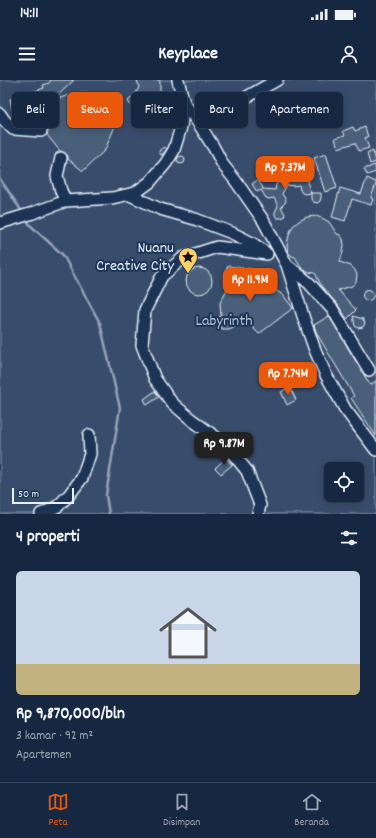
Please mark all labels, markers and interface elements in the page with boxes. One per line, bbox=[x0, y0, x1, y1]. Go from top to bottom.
text: 14:11 bbox=[20, 3, 39, 25]
text: Keyplace bbox=[158, 42, 218, 67]
icon: menu bbox=[16, 43, 38, 65]
icon: person bbox=[338, 43, 360, 65]
chip: Beli bbox=[12, 92, 59, 128]
chip: Sewa bbox=[67, 92, 123, 128]
chip: Filter bbox=[131, 92, 187, 128]
chip: Baru bbox=[195, 92, 248, 128]
chip: Apartemen bbox=[256, 92, 343, 128]
pin: Rp 7.37M bbox=[244, 156, 326, 190]
text: Rp 7.37M bbox=[265, 159, 305, 178]
place label: Nuanu Creative City bbox=[96, 237, 175, 278]
place icon: Nuanu Creative City bbox=[177, 246, 199, 274]
pin: Rp 11.9M bbox=[209, 268, 291, 302]
text: Rp 11.9M bbox=[232, 271, 268, 290]
park label: Labyrinth bbox=[196, 310, 252, 333]
pin: Rp 7.74M bbox=[247, 362, 329, 396]
text: Rp 7.74M bbox=[268, 365, 308, 384]
pin: Rp 9.87M bbox=[183, 432, 265, 466]
text: Rp 9.87M bbox=[203, 435, 245, 454]
map controls bbox=[324, 462, 364, 502]
button: locate bbox=[324, 462, 364, 502]
scale bar bbox=[12, 486, 74, 505]
text: 50 m bbox=[18, 487, 39, 503]
text: 4 properti bbox=[16, 526, 80, 550]
icon: filters bbox=[338, 527, 360, 549]
icon: home bbox=[152, 597, 224, 669]
text: Rp 9,870,000/bln bbox=[16, 703, 125, 727]
text: 3 kamar · 92 m² bbox=[16, 727, 93, 746]
text: Apartemen bbox=[16, 746, 71, 765]
tab: Peta bbox=[47, 791, 69, 831]
tab: Disimpan bbox=[163, 791, 200, 831]
tab: Beranda bbox=[294, 791, 329, 831]

